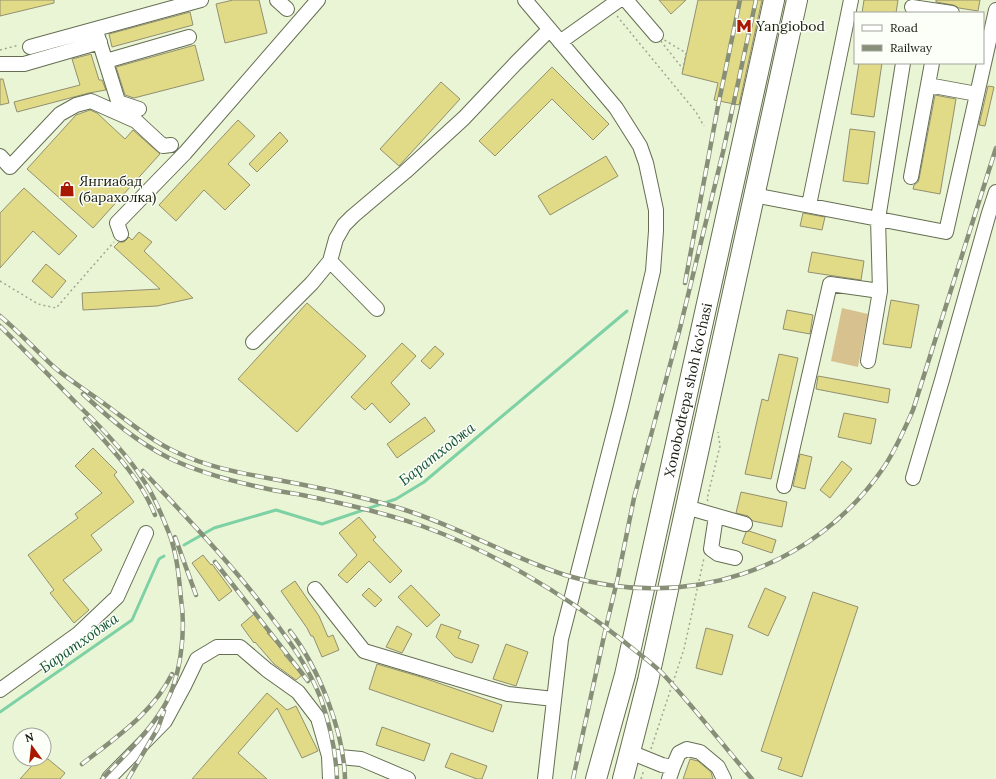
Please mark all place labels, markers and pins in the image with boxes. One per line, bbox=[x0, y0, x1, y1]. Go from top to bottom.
metro station icon: Yangiobod bbox=[735, 17, 753, 35]
place label: Yangiobod bbox=[755, 17, 825, 35]
place label: Янгиабад (барахолка) bbox=[79, 172, 156, 206]
shop icon: Янгиабад (барахолка) bbox=[58, 180, 76, 198]

